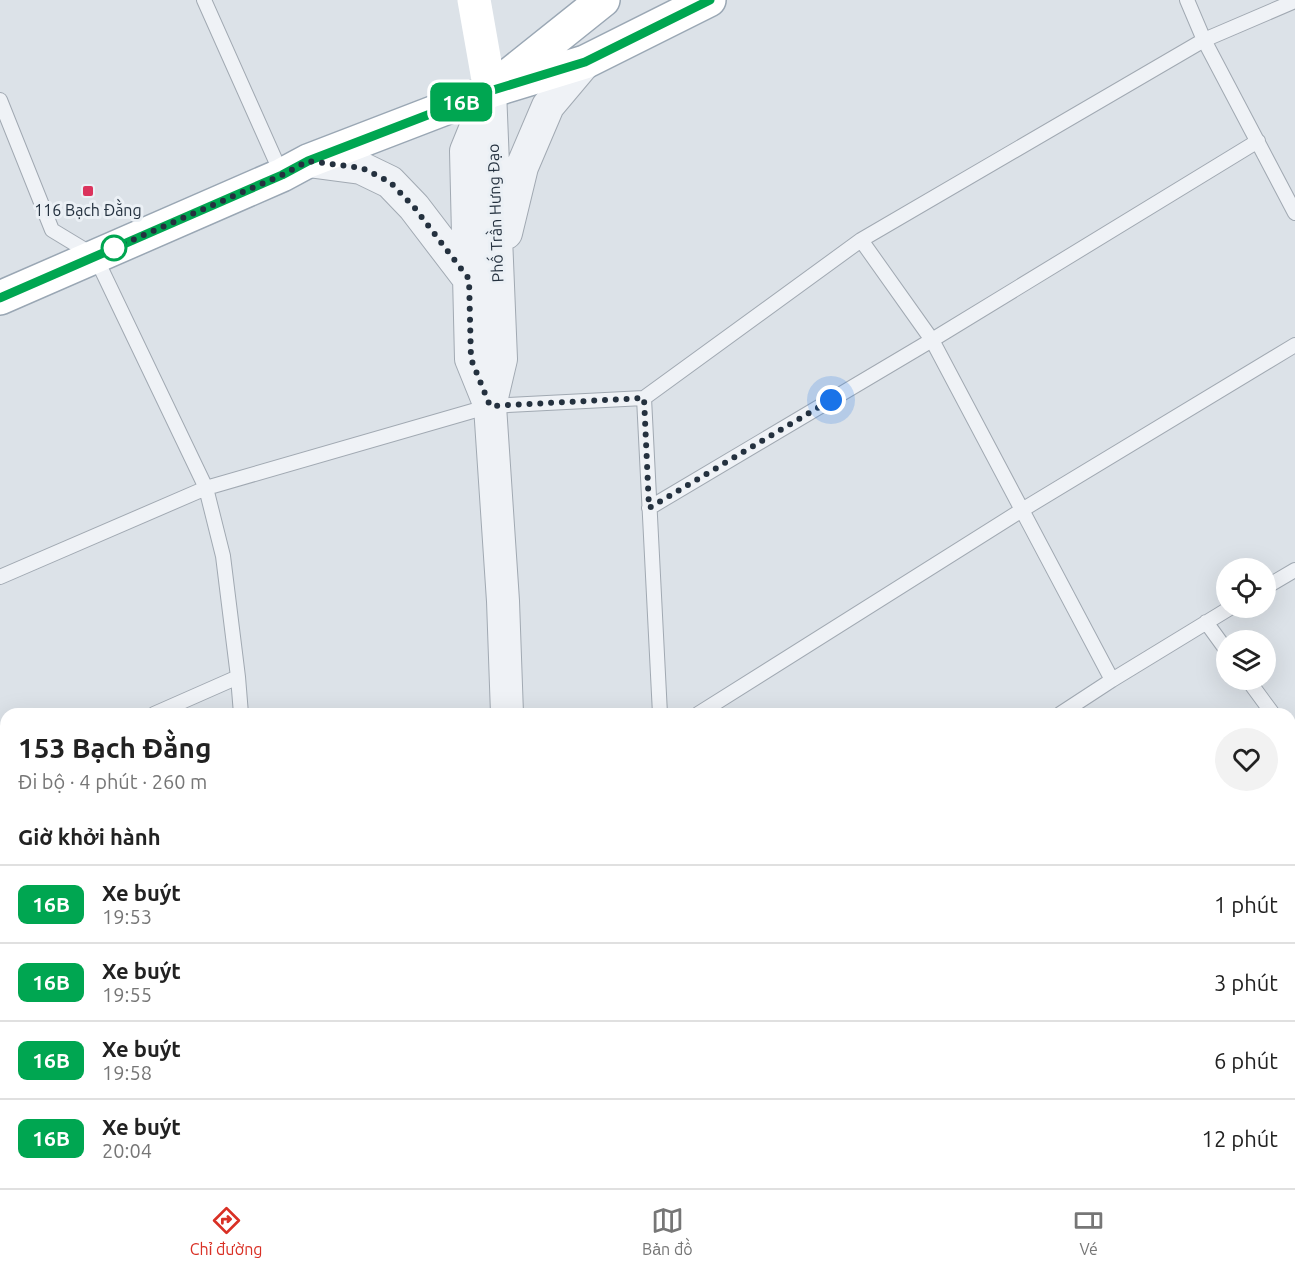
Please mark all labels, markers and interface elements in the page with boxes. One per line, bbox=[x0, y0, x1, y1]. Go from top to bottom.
line badge: 16B bbox=[426, 82, 496, 122]
text: 16B bbox=[442, 90, 480, 114]
street label: Phố Trần Hưng Đạo bbox=[481, 143, 506, 283]
marker: 116 Bạch Đằng bbox=[81, 184, 95, 198]
place label: 116 Bạch Đằng bbox=[34, 198, 142, 219]
unlabelled marker bbox=[101, 235, 127, 261]
your location bbox=[816, 385, 846, 415]
map controls bbox=[1216, 558, 1276, 690]
button: locate bbox=[1216, 558, 1276, 618]
button: layers bbox=[1216, 630, 1276, 690]
button: heart bbox=[1215, 728, 1278, 791]
text: 153 Bạch Đằng bbox=[18, 732, 211, 763]
text: Đi bộ · 4 phút · 260 m bbox=[18, 770, 207, 793]
text: Giờ khởi hành bbox=[18, 824, 161, 849]
text: Xe buýt bbox=[102, 880, 181, 905]
text: 16B bbox=[32, 892, 70, 916]
text: 1 phút bbox=[1214, 892, 1278, 917]
text: 19:53 bbox=[102, 905, 152, 928]
text: Xe buýt bbox=[102, 958, 181, 983]
text: 16B bbox=[32, 970, 70, 994]
text: 3 phút bbox=[1214, 970, 1278, 995]
text: 19:55 bbox=[102, 983, 152, 1006]
text: Xe buýt bbox=[102, 1036, 181, 1061]
text: 16B bbox=[32, 1048, 70, 1072]
text: 6 phút bbox=[1214, 1048, 1278, 1073]
text: 19:58 bbox=[102, 1061, 152, 1084]
text: Xe buýt bbox=[102, 1114, 181, 1139]
text: 16B bbox=[32, 1126, 70, 1150]
text: 12 phút bbox=[1202, 1126, 1278, 1151]
text: 20:04 bbox=[102, 1139, 152, 1162]
tab: Chỉ đường bbox=[190, 1204, 263, 1259]
tab: Bản đồ bbox=[642, 1204, 693, 1259]
tab: Vé bbox=[1072, 1204, 1105, 1258]

